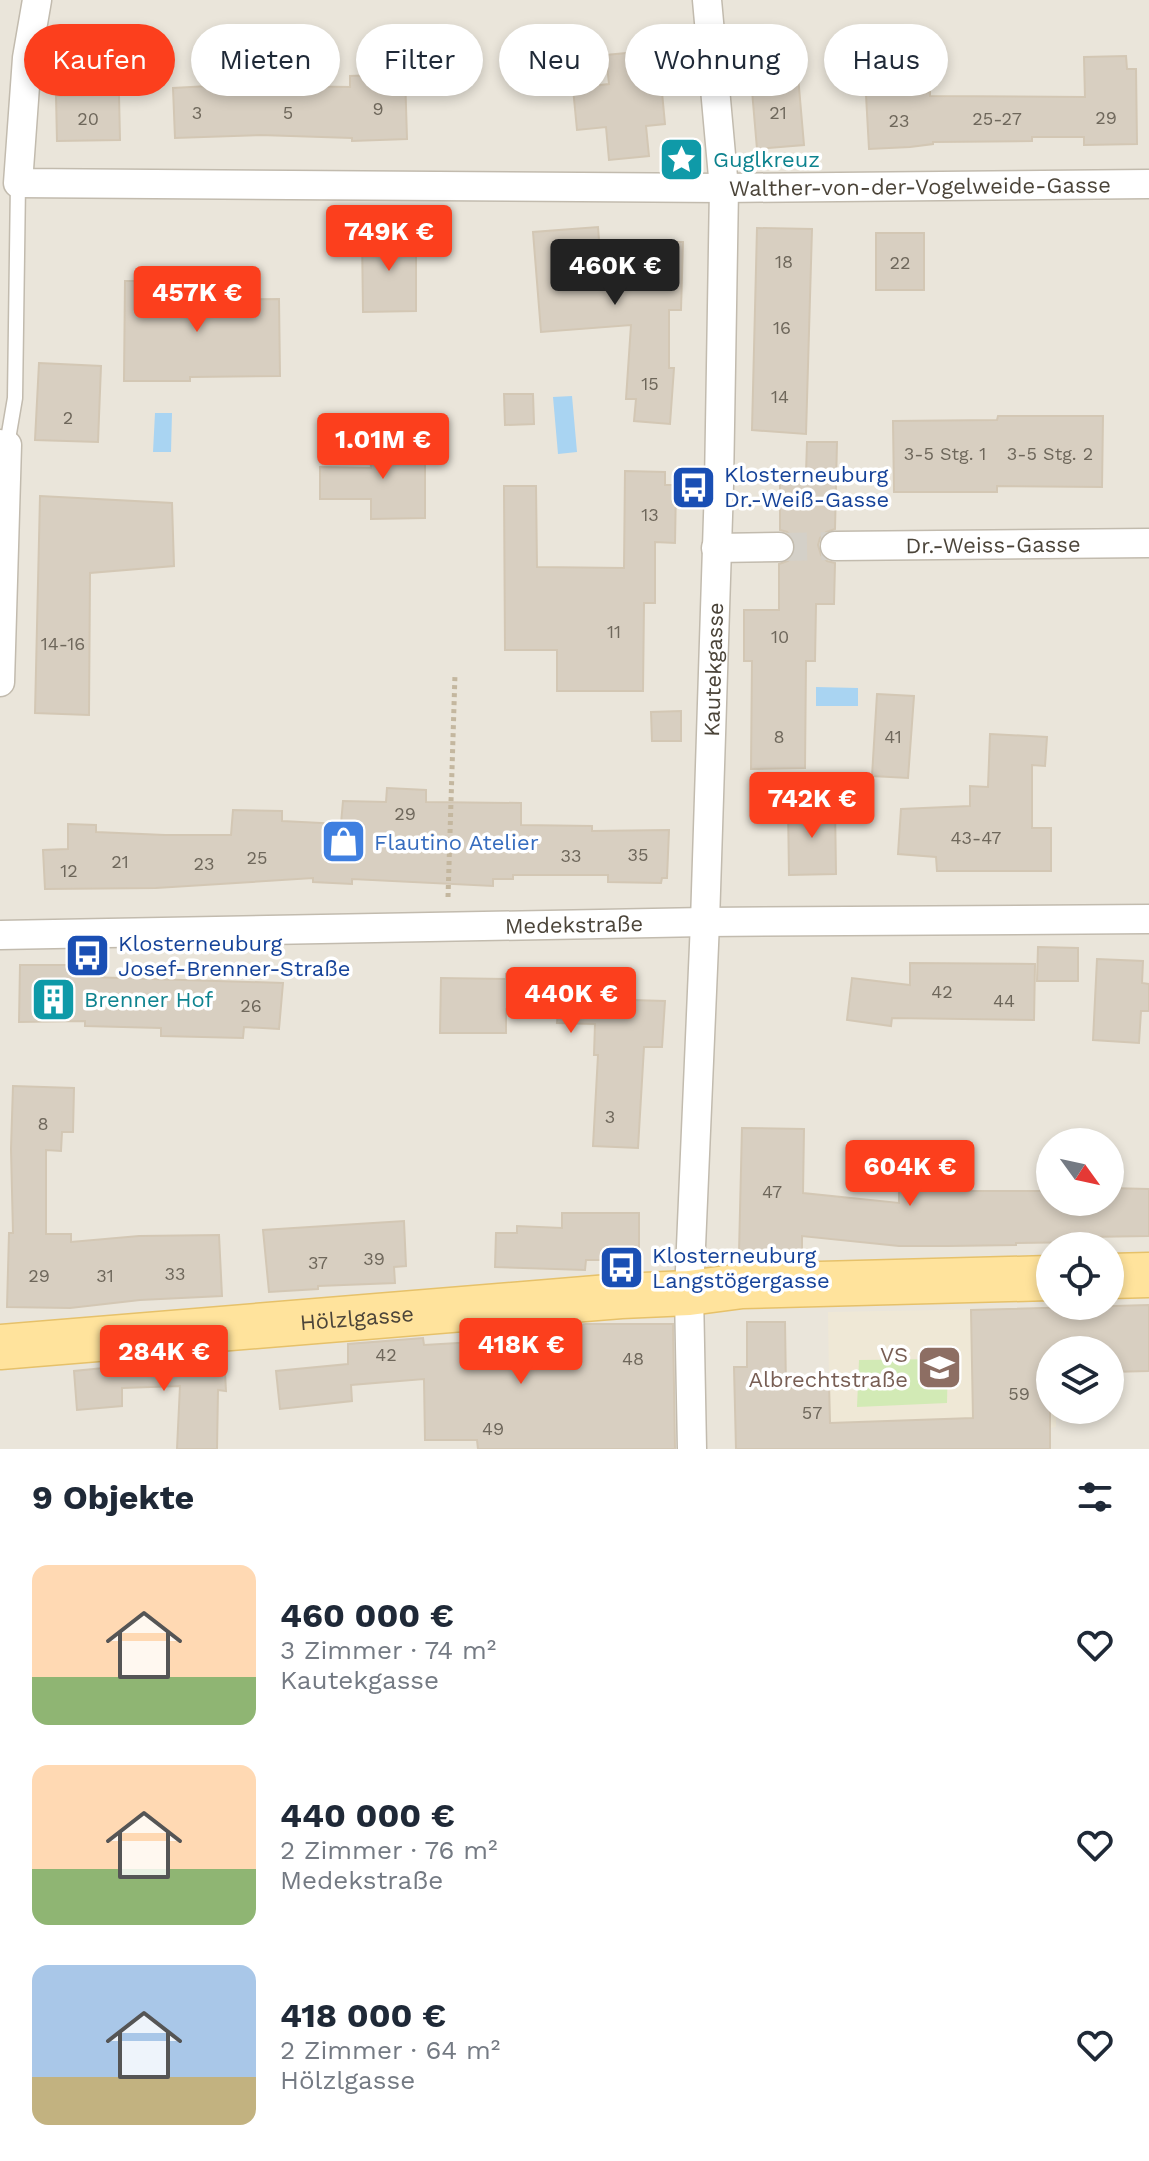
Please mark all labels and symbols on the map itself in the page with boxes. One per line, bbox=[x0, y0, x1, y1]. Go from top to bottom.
house number: 9 bbox=[372, 98, 384, 119]
house number: 3 bbox=[192, 102, 202, 123]
house number: 5 bbox=[283, 102, 293, 123]
house number: 21 bbox=[769, 102, 787, 123]
house number: 29 bbox=[1095, 107, 1117, 128]
house number: 20 bbox=[77, 108, 99, 129]
house number: 25-27 bbox=[972, 108, 1022, 129]
house number: 23 bbox=[889, 110, 910, 131]
place icon: Guglkreuz bbox=[658, 135, 706, 183]
place label: Guglkreuz bbox=[713, 147, 820, 172]
street label: Walther-von-der-Vogelweide-Gasse bbox=[729, 172, 1111, 200]
pin: 749K € bbox=[324, 205, 454, 273]
pin: 460K € bbox=[550, 239, 680, 307]
house number: 18 bbox=[775, 251, 793, 272]
house number: 22 bbox=[890, 252, 911, 273]
pin: 457K € bbox=[132, 266, 262, 334]
house number: 16 bbox=[773, 317, 791, 338]
house number: 15 bbox=[641, 373, 659, 394]
house number: 14 bbox=[771, 386, 789, 407]
house number: 2 bbox=[63, 407, 73, 428]
pin: 1.01M € bbox=[309, 413, 457, 481]
house number: 3-5 Stg. 1 bbox=[904, 443, 986, 464]
house number: 3-5 Stg. 2 bbox=[1007, 443, 1093, 464]
place label: Klosterneuburg Dr.-Weiß-Gasse bbox=[724, 462, 889, 512]
bus stop icon: Klosterneuburg Dr.-Weiß-Gasse bbox=[669, 463, 717, 511]
house number: 13 bbox=[641, 504, 659, 525]
street label: Dr.-Weiss-Gasse bbox=[905, 531, 1081, 558]
street label: Kautekgasse bbox=[698, 602, 728, 737]
house number: 11 bbox=[607, 621, 621, 642]
house number: 10 bbox=[771, 626, 789, 647]
house number: 14-16 bbox=[41, 633, 85, 654]
house number: 8 bbox=[773, 726, 785, 747]
house number: 41 bbox=[884, 726, 902, 747]
pin: 742K € bbox=[747, 772, 877, 840]
house number: 29 bbox=[394, 803, 416, 824]
shop icon: Flautino Atelier bbox=[319, 818, 367, 866]
house number: 43-47 bbox=[951, 827, 1001, 848]
place label: Flautino Atelier bbox=[374, 830, 539, 855]
house number: 35 bbox=[628, 844, 648, 865]
house number: 33 bbox=[561, 845, 582, 866]
house number: 25 bbox=[247, 847, 267, 868]
house number: 21 bbox=[111, 851, 129, 872]
house number: 23 bbox=[194, 853, 215, 874]
house number: 12 bbox=[60, 860, 78, 881]
street label: Medekstraße bbox=[505, 911, 643, 938]
place label: Klosterneuburg Josef-Brenner-Straße bbox=[118, 931, 351, 981]
bus stop icon: Klosterneuburg Josef-Brenner-Straße bbox=[63, 932, 111, 980]
pin: 440K € bbox=[506, 967, 636, 1035]
building icon: Brenner Hof bbox=[29, 975, 77, 1023]
house number: 42 bbox=[931, 981, 953, 1002]
place label: Brenner Hof bbox=[84, 987, 214, 1012]
house number: 44 bbox=[993, 990, 1015, 1011]
house number: 26 bbox=[240, 995, 262, 1016]
house number: 3 bbox=[605, 1106, 615, 1127]
house number: 8 bbox=[37, 1113, 49, 1134]
north arrow bbox=[1036, 1128, 1124, 1216]
pin: 604K € bbox=[845, 1140, 975, 1208]
house number: 47 bbox=[762, 1181, 782, 1202]
place label: Klosterneuburg Langstögergasse bbox=[652, 1243, 830, 1293]
bus stop icon: Klosterneuburg Langstögergasse bbox=[597, 1244, 645, 1292]
house number: 39 bbox=[363, 1248, 385, 1269]
house number: 37 bbox=[308, 1252, 328, 1273]
house number: 33 bbox=[165, 1263, 186, 1284]
house number: 29 bbox=[28, 1265, 50, 1286]
house number: 31 bbox=[96, 1265, 114, 1286]
street label: Hölzlgasse bbox=[299, 1301, 415, 1335]
pin: 418K € bbox=[456, 1318, 586, 1386]
pin: 284K € bbox=[99, 1325, 229, 1393]
place label: VS Albrechtstraße bbox=[748, 1342, 908, 1392]
school or university icon: VS Albrechtstraße bbox=[915, 1343, 963, 1391]
house number: 42 bbox=[375, 1344, 397, 1365]
house number: 48 bbox=[622, 1348, 644, 1369]
house number: 59 bbox=[1008, 1383, 1030, 1404]
house number: 57 bbox=[802, 1402, 822, 1423]
house number: 49 bbox=[482, 1418, 504, 1439]

